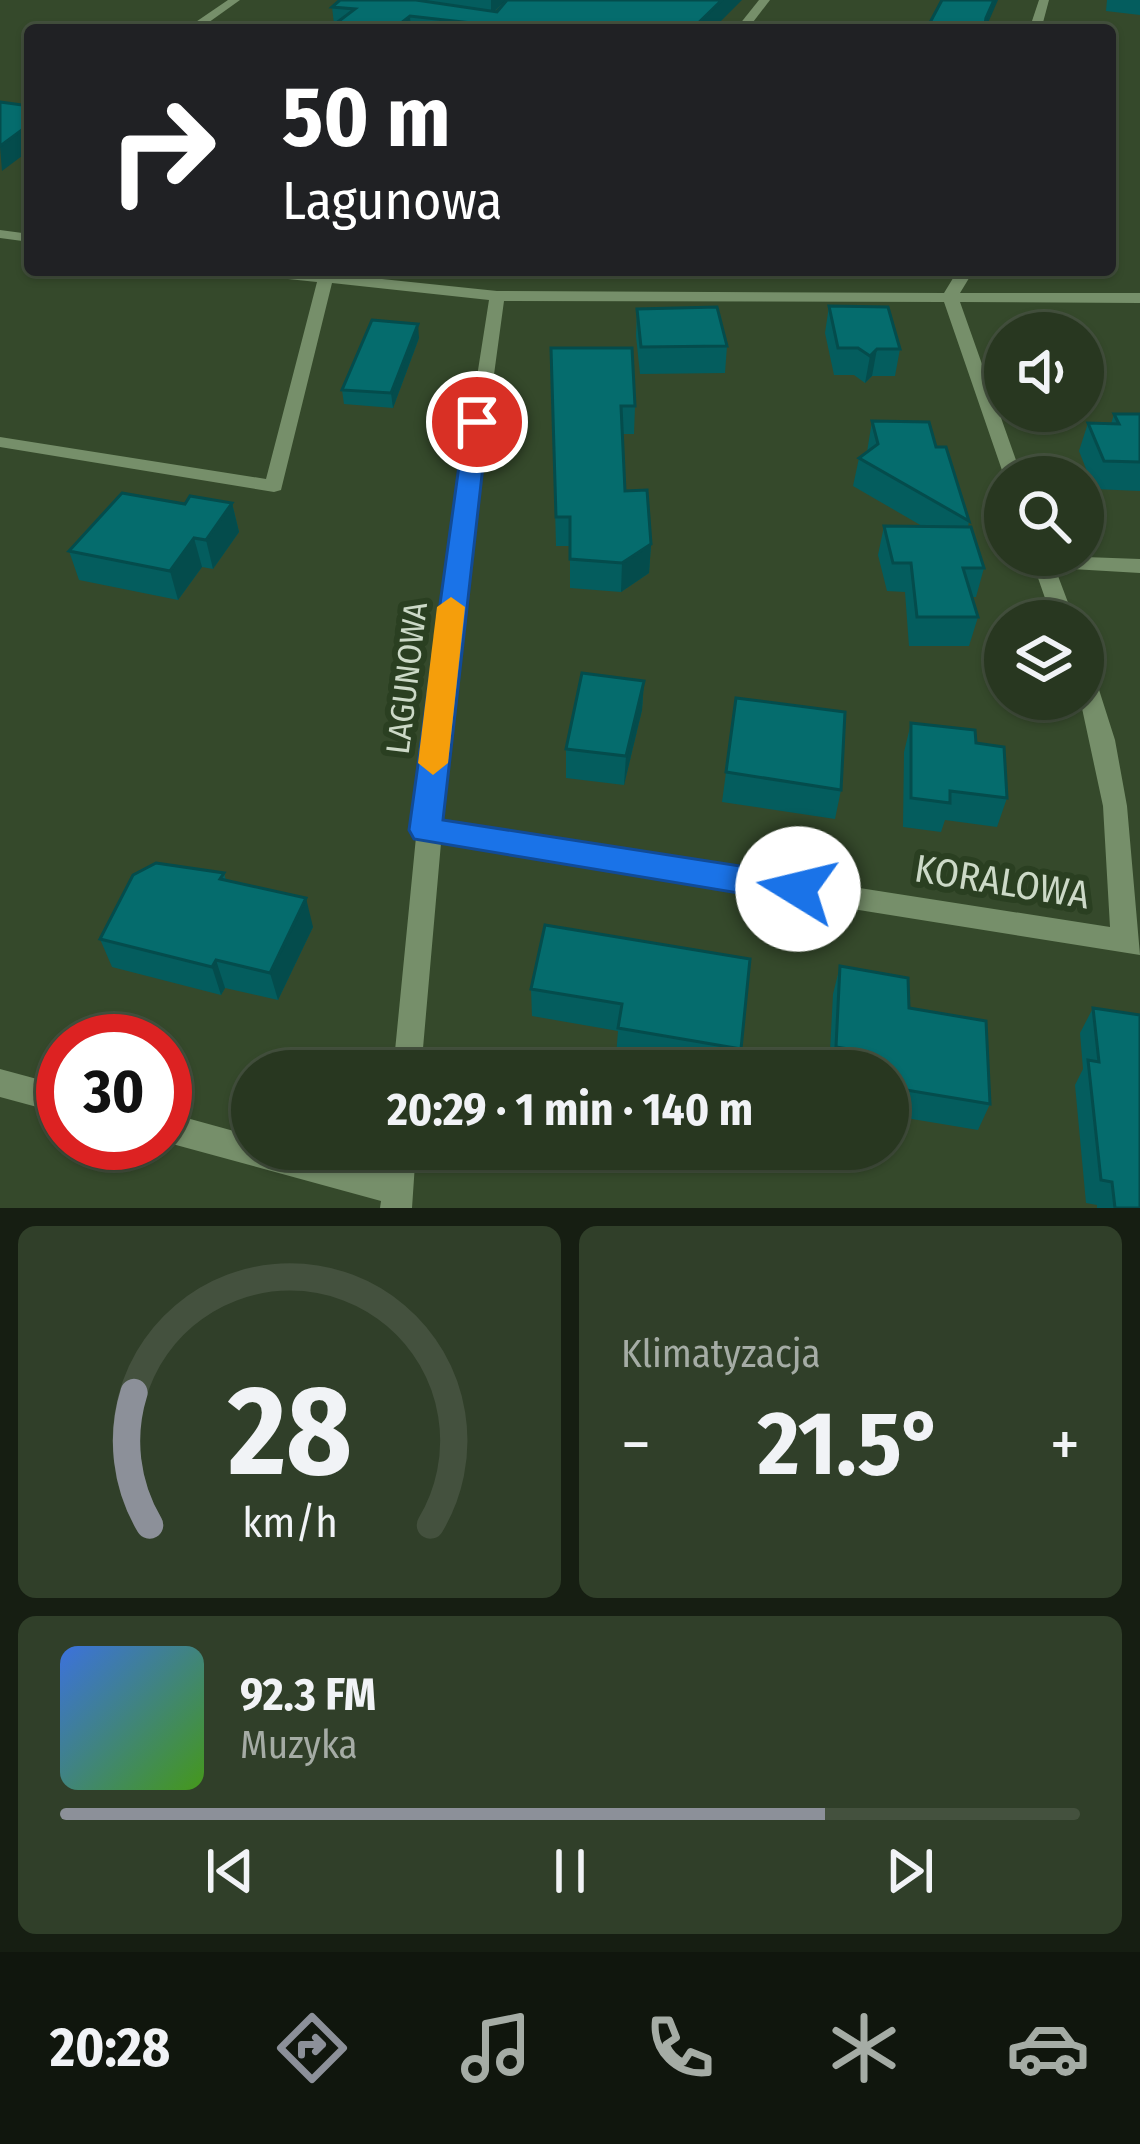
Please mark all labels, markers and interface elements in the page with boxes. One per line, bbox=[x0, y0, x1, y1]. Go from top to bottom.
text: 50 m bbox=[282, 67, 451, 168]
icon: right bbox=[84, 72, 240, 228]
text: Lagunowa bbox=[282, 169, 503, 233]
map controls bbox=[984, 312, 1104, 720]
button: sound bbox=[984, 312, 1104, 432]
pin bbox=[426, 371, 528, 473]
icon: arrive bbox=[444, 389, 510, 455]
button: search bbox=[984, 456, 1104, 576]
street label: LAGUNOWA bbox=[378, 599, 436, 756]
button: layers bbox=[984, 600, 1104, 720]
position arrow bbox=[735, 826, 861, 952]
street label: KORALOWA bbox=[911, 846, 1093, 919]
speed limit sign: 30 bbox=[36, 1014, 192, 1170]
text: 20:29 · 1 min · 140 m bbox=[387, 1083, 753, 1137]
text: Klimatyzacja bbox=[621, 1331, 821, 1377]
text: 28 bbox=[227, 1357, 351, 1507]
text: 21.5° bbox=[758, 1390, 943, 1498]
text: − bbox=[621, 1405, 651, 1484]
text: + bbox=[1050, 1405, 1080, 1484]
text: km/h bbox=[242, 1497, 337, 1548]
text: 92.3 FM bbox=[240, 1668, 376, 1722]
text: Muzyka bbox=[240, 1722, 358, 1768]
icon: previous bbox=[197, 1838, 263, 1904]
icon: pause bbox=[537, 1838, 603, 1904]
icon: next bbox=[877, 1838, 943, 1904]
icon: directions bbox=[270, 2006, 354, 2090]
icon: music bbox=[454, 2006, 538, 2090]
icon: phone bbox=[638, 2006, 722, 2090]
icon: climate bbox=[822, 2006, 906, 2090]
icon: car bbox=[1006, 2006, 1090, 2090]
text: 20:28 bbox=[50, 2016, 170, 2080]

